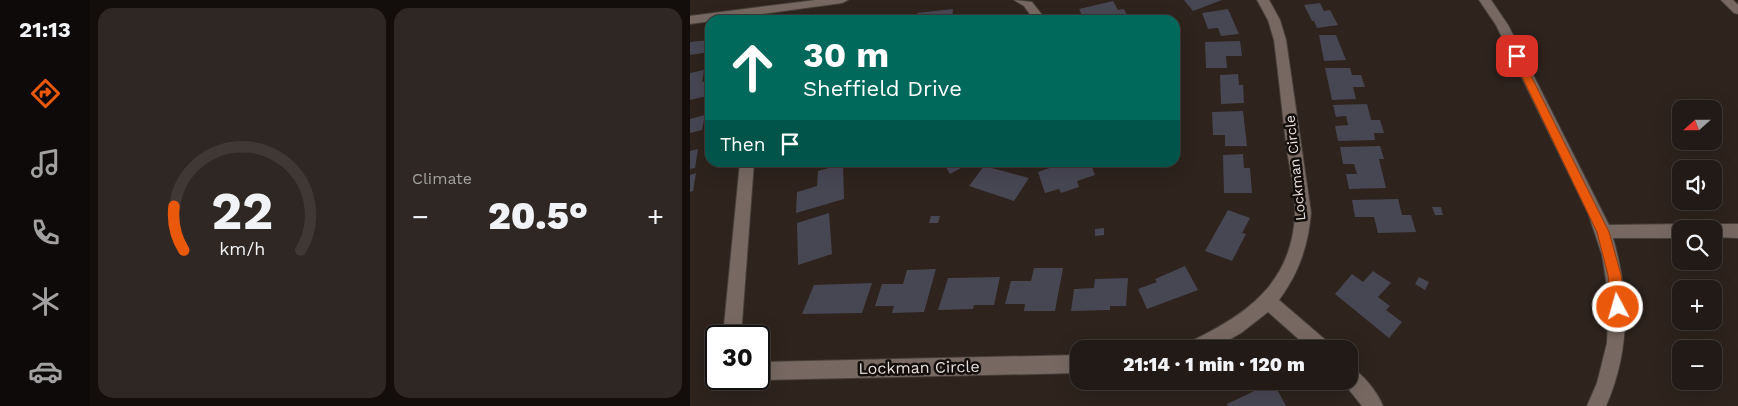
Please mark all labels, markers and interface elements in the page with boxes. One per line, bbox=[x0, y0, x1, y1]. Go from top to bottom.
text: 21:13 bbox=[19, 17, 71, 42]
text: 30 m bbox=[803, 34, 889, 76]
icon: ahead bbox=[720, 35, 785, 100]
pin bbox=[1496, 35, 1538, 77]
icon: arrive bbox=[1503, 42, 1531, 70]
icon: directions bbox=[28, 76, 63, 111]
text: Sheffield Drive bbox=[803, 76, 962, 101]
north arrow bbox=[1672, 100, 1722, 150]
map controls bbox=[1672, 100, 1722, 390]
street label: Lockman Circle bbox=[1281, 114, 1309, 222]
icon: arrive bbox=[776, 130, 804, 158]
text: Then bbox=[720, 133, 766, 156]
icon: music bbox=[28, 146, 63, 181]
button: sound bbox=[1672, 160, 1722, 210]
text: Climate bbox=[412, 169, 472, 188]
text: 22 bbox=[211, 181, 273, 242]
text: 20.5° bbox=[488, 194, 588, 238]
text: − bbox=[412, 200, 429, 233]
text: + bbox=[647, 200, 664, 233]
icon: phone bbox=[28, 215, 63, 250]
button: search bbox=[1672, 220, 1722, 270]
text: km/h bbox=[219, 238, 265, 259]
position arrow bbox=[1591, 280, 1643, 332]
button: + bbox=[1672, 280, 1722, 330]
icon: climate bbox=[28, 284, 63, 319]
speed limit sign: 30 bbox=[705, 325, 770, 390]
button: − bbox=[1672, 340, 1722, 390]
text: 21:14 · 1 min · 120 m bbox=[1123, 353, 1305, 376]
icon: car bbox=[28, 354, 63, 389]
street label: Lockman Circle bbox=[858, 357, 980, 378]

